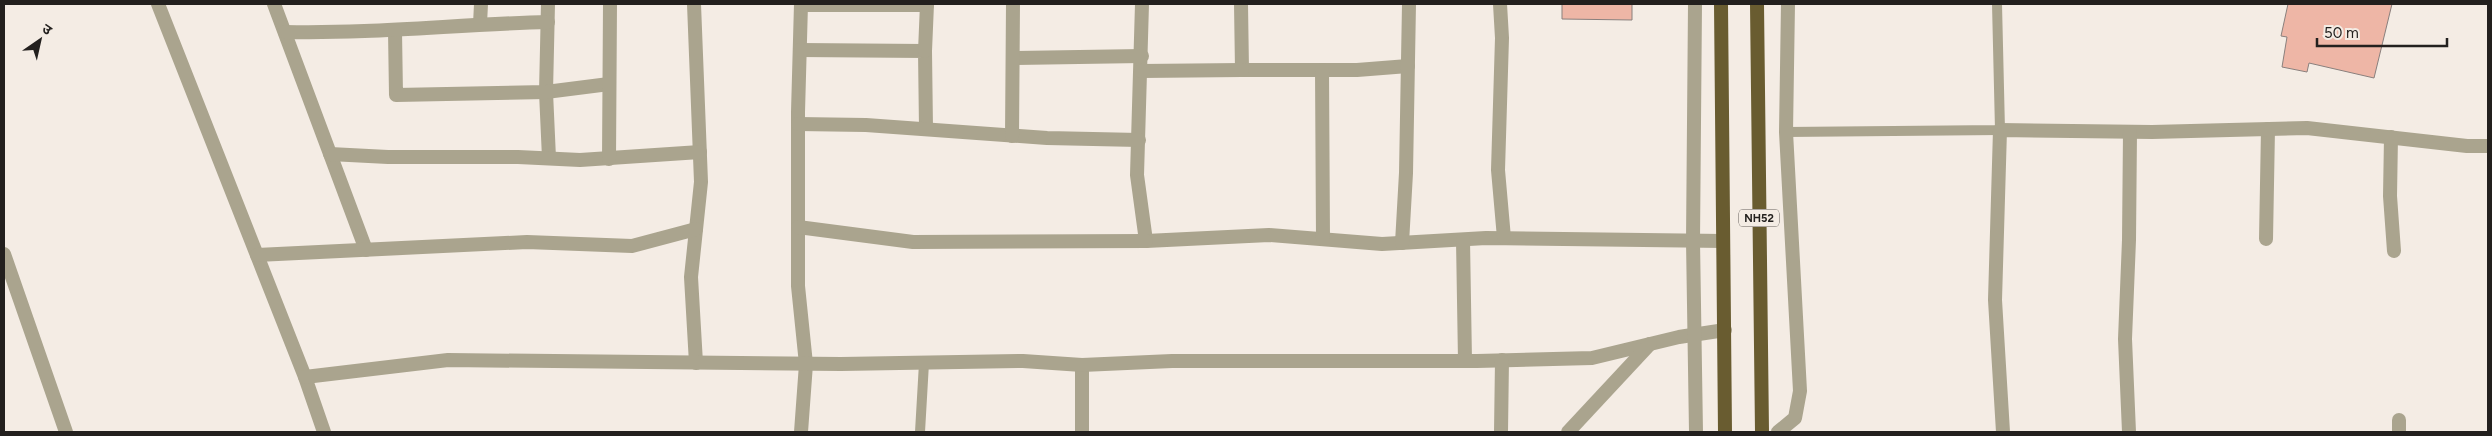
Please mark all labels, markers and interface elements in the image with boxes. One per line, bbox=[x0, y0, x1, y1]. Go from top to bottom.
north arrow bbox=[15, 15, 65, 65]
scale bar bbox=[2317, 15, 2447, 47]
text: उ bbox=[39, 20, 56, 39]
text: 50 m bbox=[2324, 24, 2359, 42]
road number: NH52 bbox=[1739, 210, 1779, 227]

